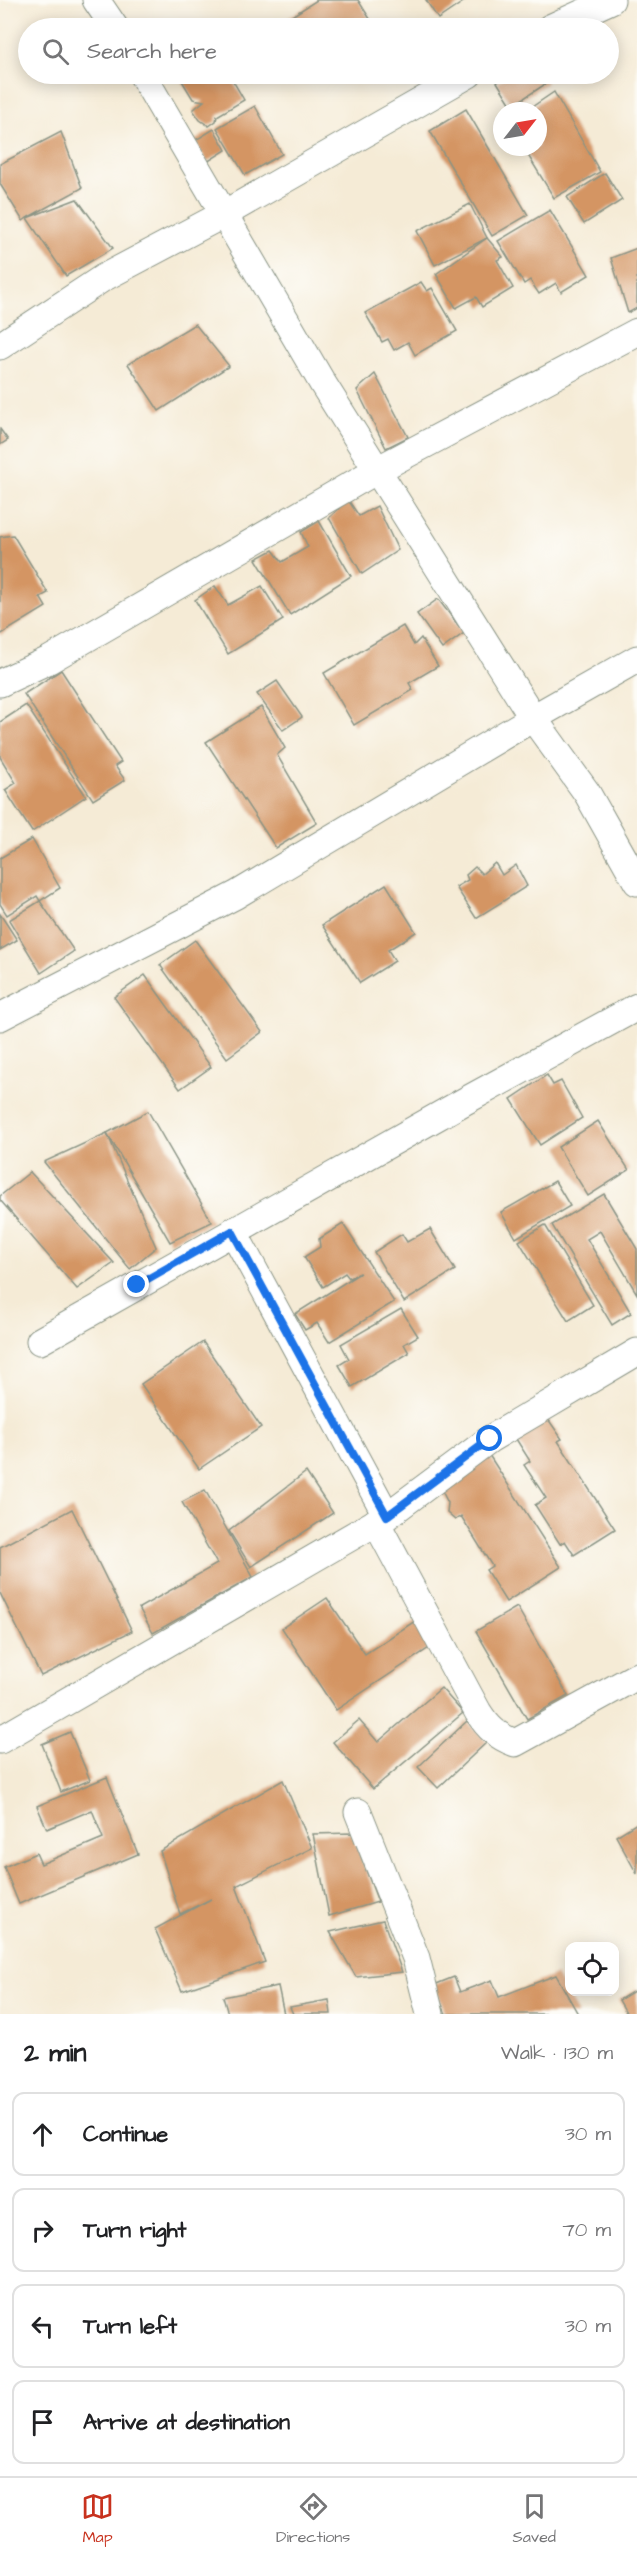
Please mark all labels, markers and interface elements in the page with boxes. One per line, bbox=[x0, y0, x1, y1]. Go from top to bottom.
search box bbox=[18, 18, 619, 84]
icon: search bbox=[39, 35, 72, 68]
text: Search here bbox=[87, 36, 217, 67]
north arrow bbox=[493, 102, 547, 156]
route end bbox=[123, 1271, 149, 1297]
route start bbox=[476, 1425, 502, 1451]
map controls bbox=[565, 1942, 619, 1996]
button: locate bbox=[565, 1942, 619, 1996]
text: 2 min bbox=[24, 2035, 86, 2071]
text: Walk · 130 m bbox=[501, 2039, 613, 2067]
icon: ahead bbox=[26, 2118, 59, 2151]
text: Continue bbox=[83, 2119, 168, 2150]
text: 30 m bbox=[565, 2120, 611, 2148]
icon: right bbox=[26, 2214, 59, 2247]
text: Turn right bbox=[83, 2215, 186, 2246]
text: 70 m bbox=[563, 2216, 611, 2244]
icon: left bbox=[26, 2310, 59, 2343]
text: Turn left bbox=[83, 2311, 177, 2342]
text: 30 m bbox=[565, 2312, 611, 2340]
icon: arrive bbox=[26, 2406, 59, 2439]
text: Arrive at destination bbox=[83, 2407, 290, 2438]
tab: Map bbox=[81, 2490, 114, 2548]
tab: Directions bbox=[276, 2490, 350, 2548]
tab: Saved bbox=[512, 2490, 556, 2548]

